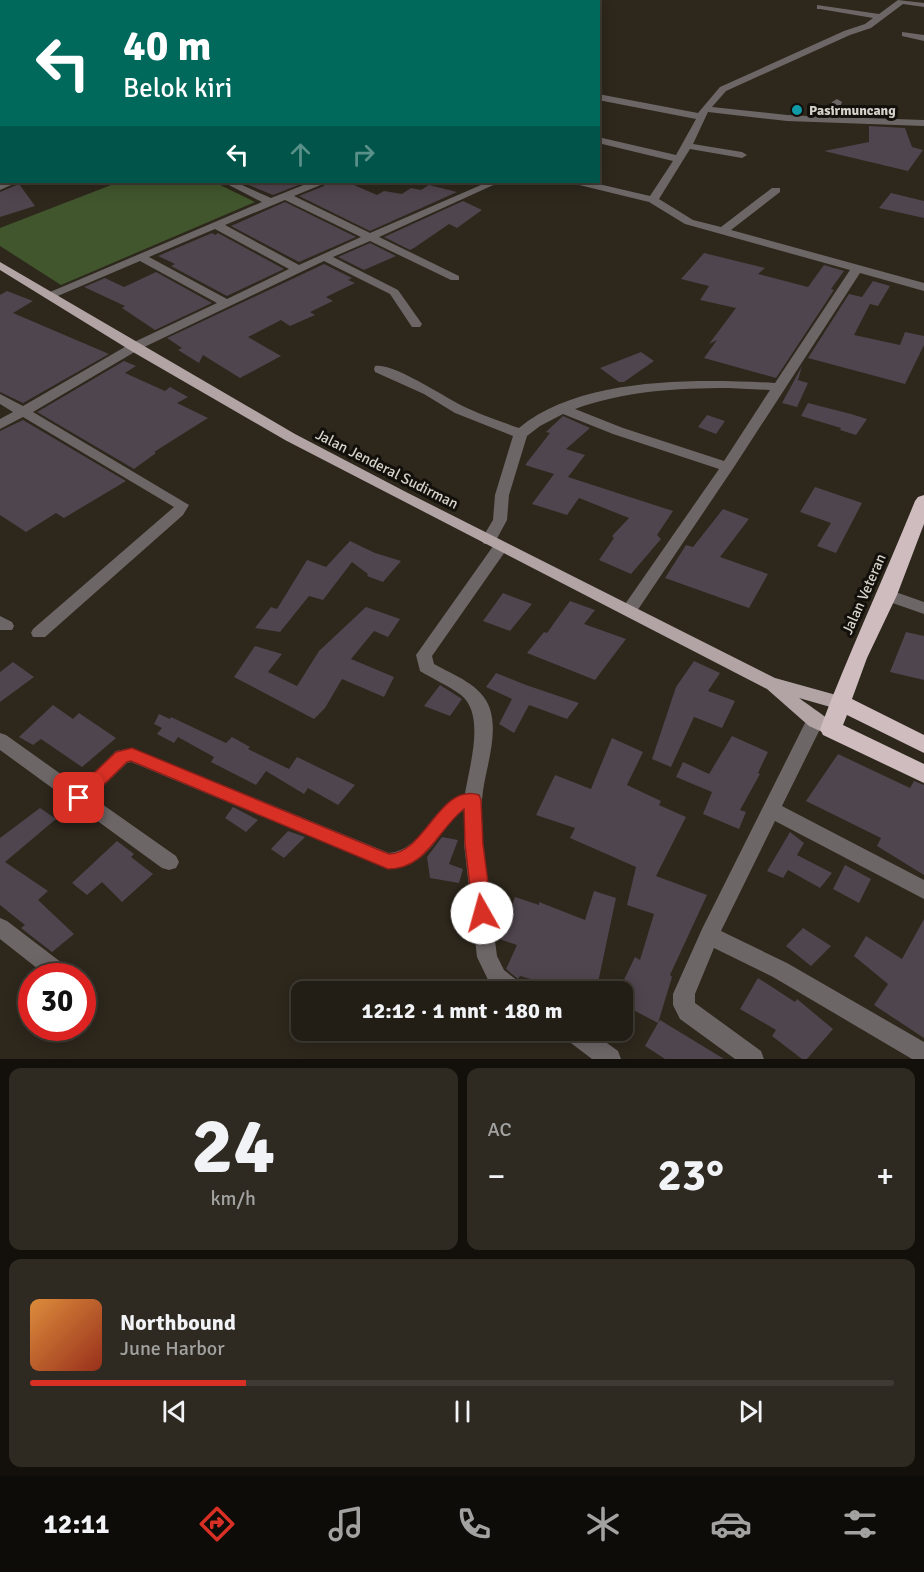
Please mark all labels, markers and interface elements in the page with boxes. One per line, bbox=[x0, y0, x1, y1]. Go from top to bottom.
text: 40 m bbox=[123, 21, 212, 72]
icon: left bbox=[24, 24, 102, 102]
text: Belok kiri bbox=[123, 72, 232, 105]
place label: Pasirmuncang bbox=[809, 102, 896, 119]
marker: Pasirmuncang bbox=[790, 103, 804, 117]
icon: left bbox=[221, 138, 254, 171]
icon: ahead bbox=[284, 138, 317, 171]
icon: right bbox=[347, 138, 380, 171]
street label: Jalan Jenderal Sudirman bbox=[313, 425, 461, 513]
street label: Jalan Veteran bbox=[838, 551, 890, 637]
pin bbox=[53, 772, 104, 823]
icon: arrive bbox=[62, 781, 95, 814]
position arrow bbox=[450, 881, 514, 945]
speed limit sign: 30 bbox=[18, 963, 96, 1041]
text: 12:12 · 1 mnt · 180 m bbox=[362, 997, 562, 1024]
text: 24 bbox=[191, 1099, 275, 1195]
text: AC bbox=[488, 1117, 512, 1142]
text: 23° bbox=[657, 1148, 724, 1203]
text: − bbox=[488, 1156, 505, 1197]
text: + bbox=[876, 1156, 894, 1197]
text: km/h bbox=[211, 1186, 256, 1211]
text: Northbound bbox=[120, 1309, 236, 1336]
text: June Harbor bbox=[120, 1336, 225, 1361]
icon: previous bbox=[158, 1395, 191, 1428]
icon: pause bbox=[446, 1395, 479, 1428]
icon: next bbox=[734, 1395, 767, 1428]
icon: directions bbox=[196, 1503, 238, 1545]
icon: music bbox=[325, 1503, 367, 1545]
icon: phone bbox=[453, 1503, 495, 1545]
icon: climate bbox=[582, 1503, 624, 1545]
icon: car bbox=[710, 1503, 752, 1545]
icon: filters bbox=[839, 1503, 881, 1545]
text: 12:11 bbox=[43, 1508, 110, 1541]

